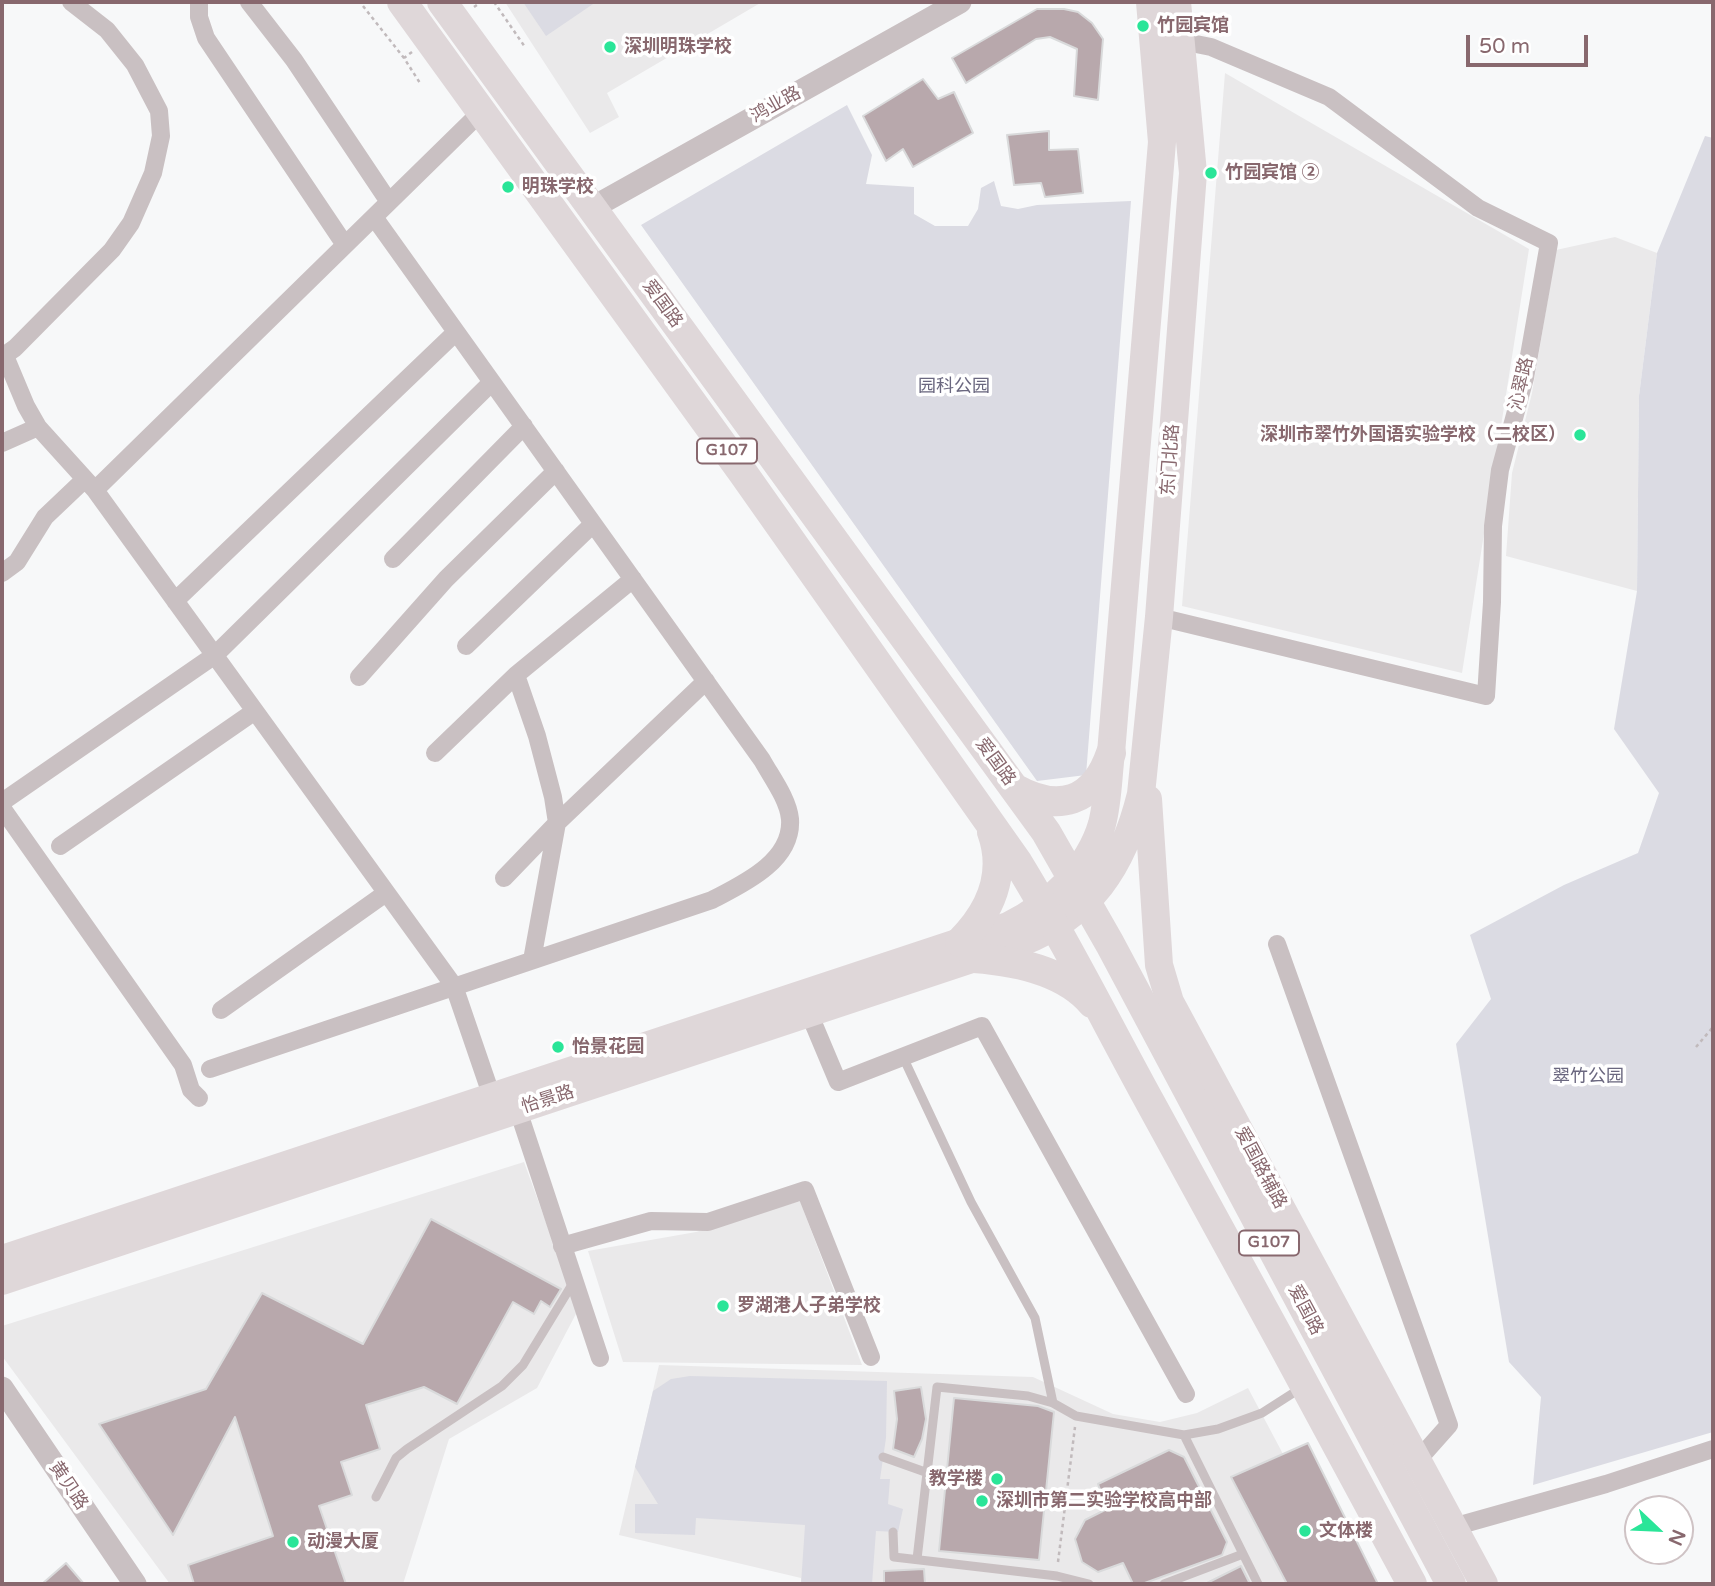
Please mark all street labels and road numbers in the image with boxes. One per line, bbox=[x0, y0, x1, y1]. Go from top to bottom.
street label: 鸿业路 bbox=[747, 82, 805, 128]
street label: 爱国路 bbox=[637, 276, 687, 332]
street label: 沁翠路 bbox=[1505, 355, 1539, 413]
street label: 东门北路 bbox=[1158, 423, 1184, 497]
road number: G107 bbox=[697, 438, 757, 464]
street label: 爱国路 bbox=[970, 734, 1020, 790]
street label: 怡景路 bbox=[519, 1081, 577, 1119]
street label: 爱国路辅路 bbox=[1229, 1123, 1291, 1213]
road number: G107 bbox=[1239, 1231, 1299, 1256]
street label: 爱国路 bbox=[1283, 1281, 1327, 1339]
street label: 黄贝路 bbox=[44, 1458, 92, 1514]

